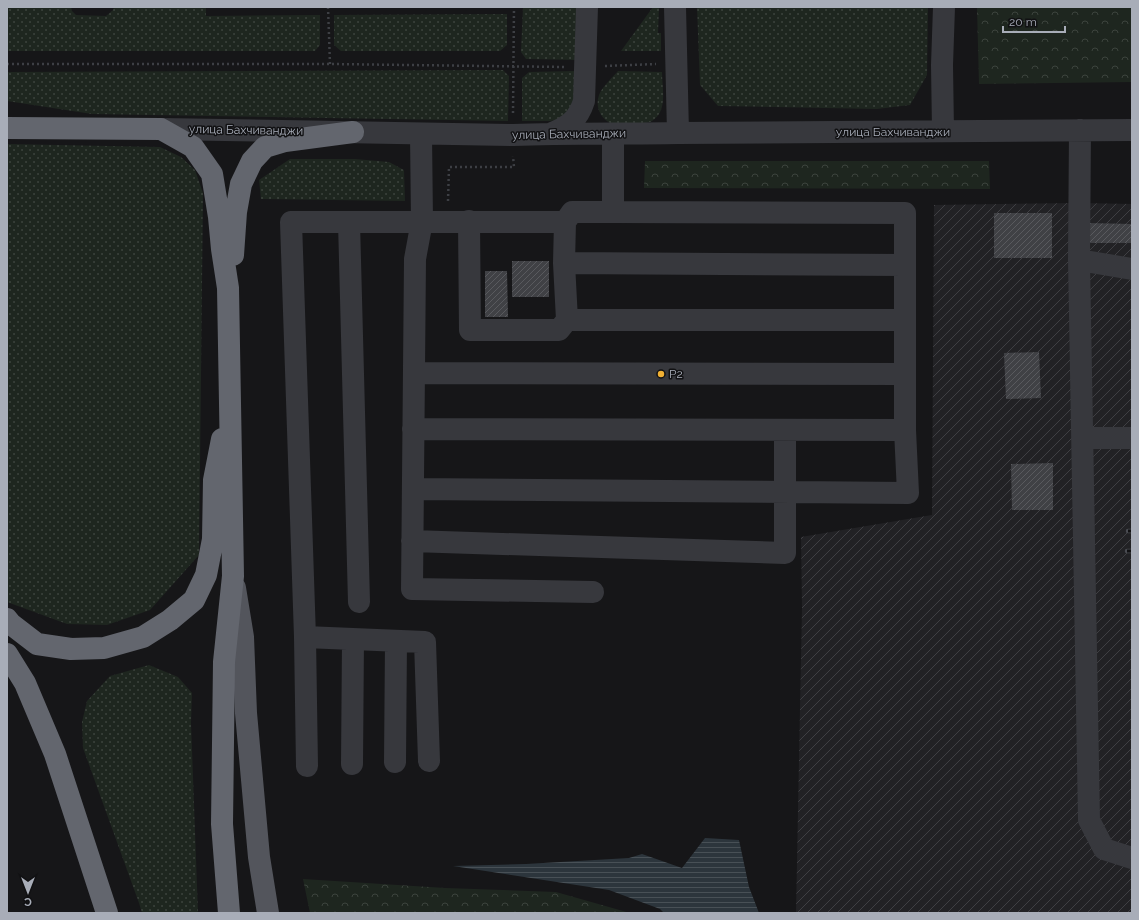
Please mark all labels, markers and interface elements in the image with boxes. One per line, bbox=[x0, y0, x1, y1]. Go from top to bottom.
scale bar bbox=[1003, 8, 1065, 34]
text: 20 m bbox=[1009, 15, 1037, 29]
street label: улица Бахчиванджи bbox=[189, 122, 303, 138]
street label: улица Бахчиванджи bbox=[836, 125, 950, 139]
street label: улица Бахчиванджи bbox=[512, 126, 626, 142]
place label: P2 bbox=[669, 367, 683, 381]
marker: P2 bbox=[656, 369, 666, 379]
north arrow bbox=[8, 872, 48, 912]
text: С bbox=[24, 895, 32, 908]

